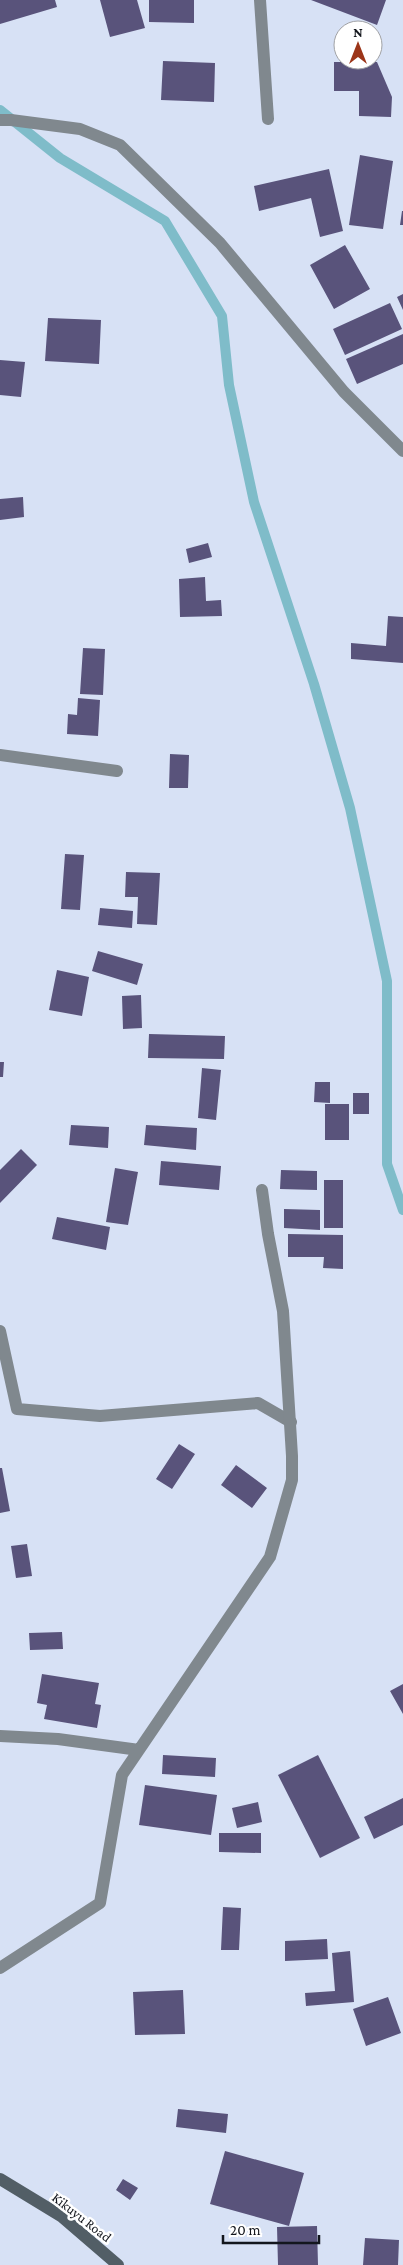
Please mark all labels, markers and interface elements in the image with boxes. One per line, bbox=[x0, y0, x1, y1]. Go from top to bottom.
north arrow bbox=[333, 20, 383, 70]
text: N bbox=[353, 24, 363, 40]
street label: Kikuyu Road bbox=[49, 2189, 115, 2245]
scale bar bbox=[223, 2212, 319, 2244]
text: 20 m bbox=[230, 2222, 261, 2238]

